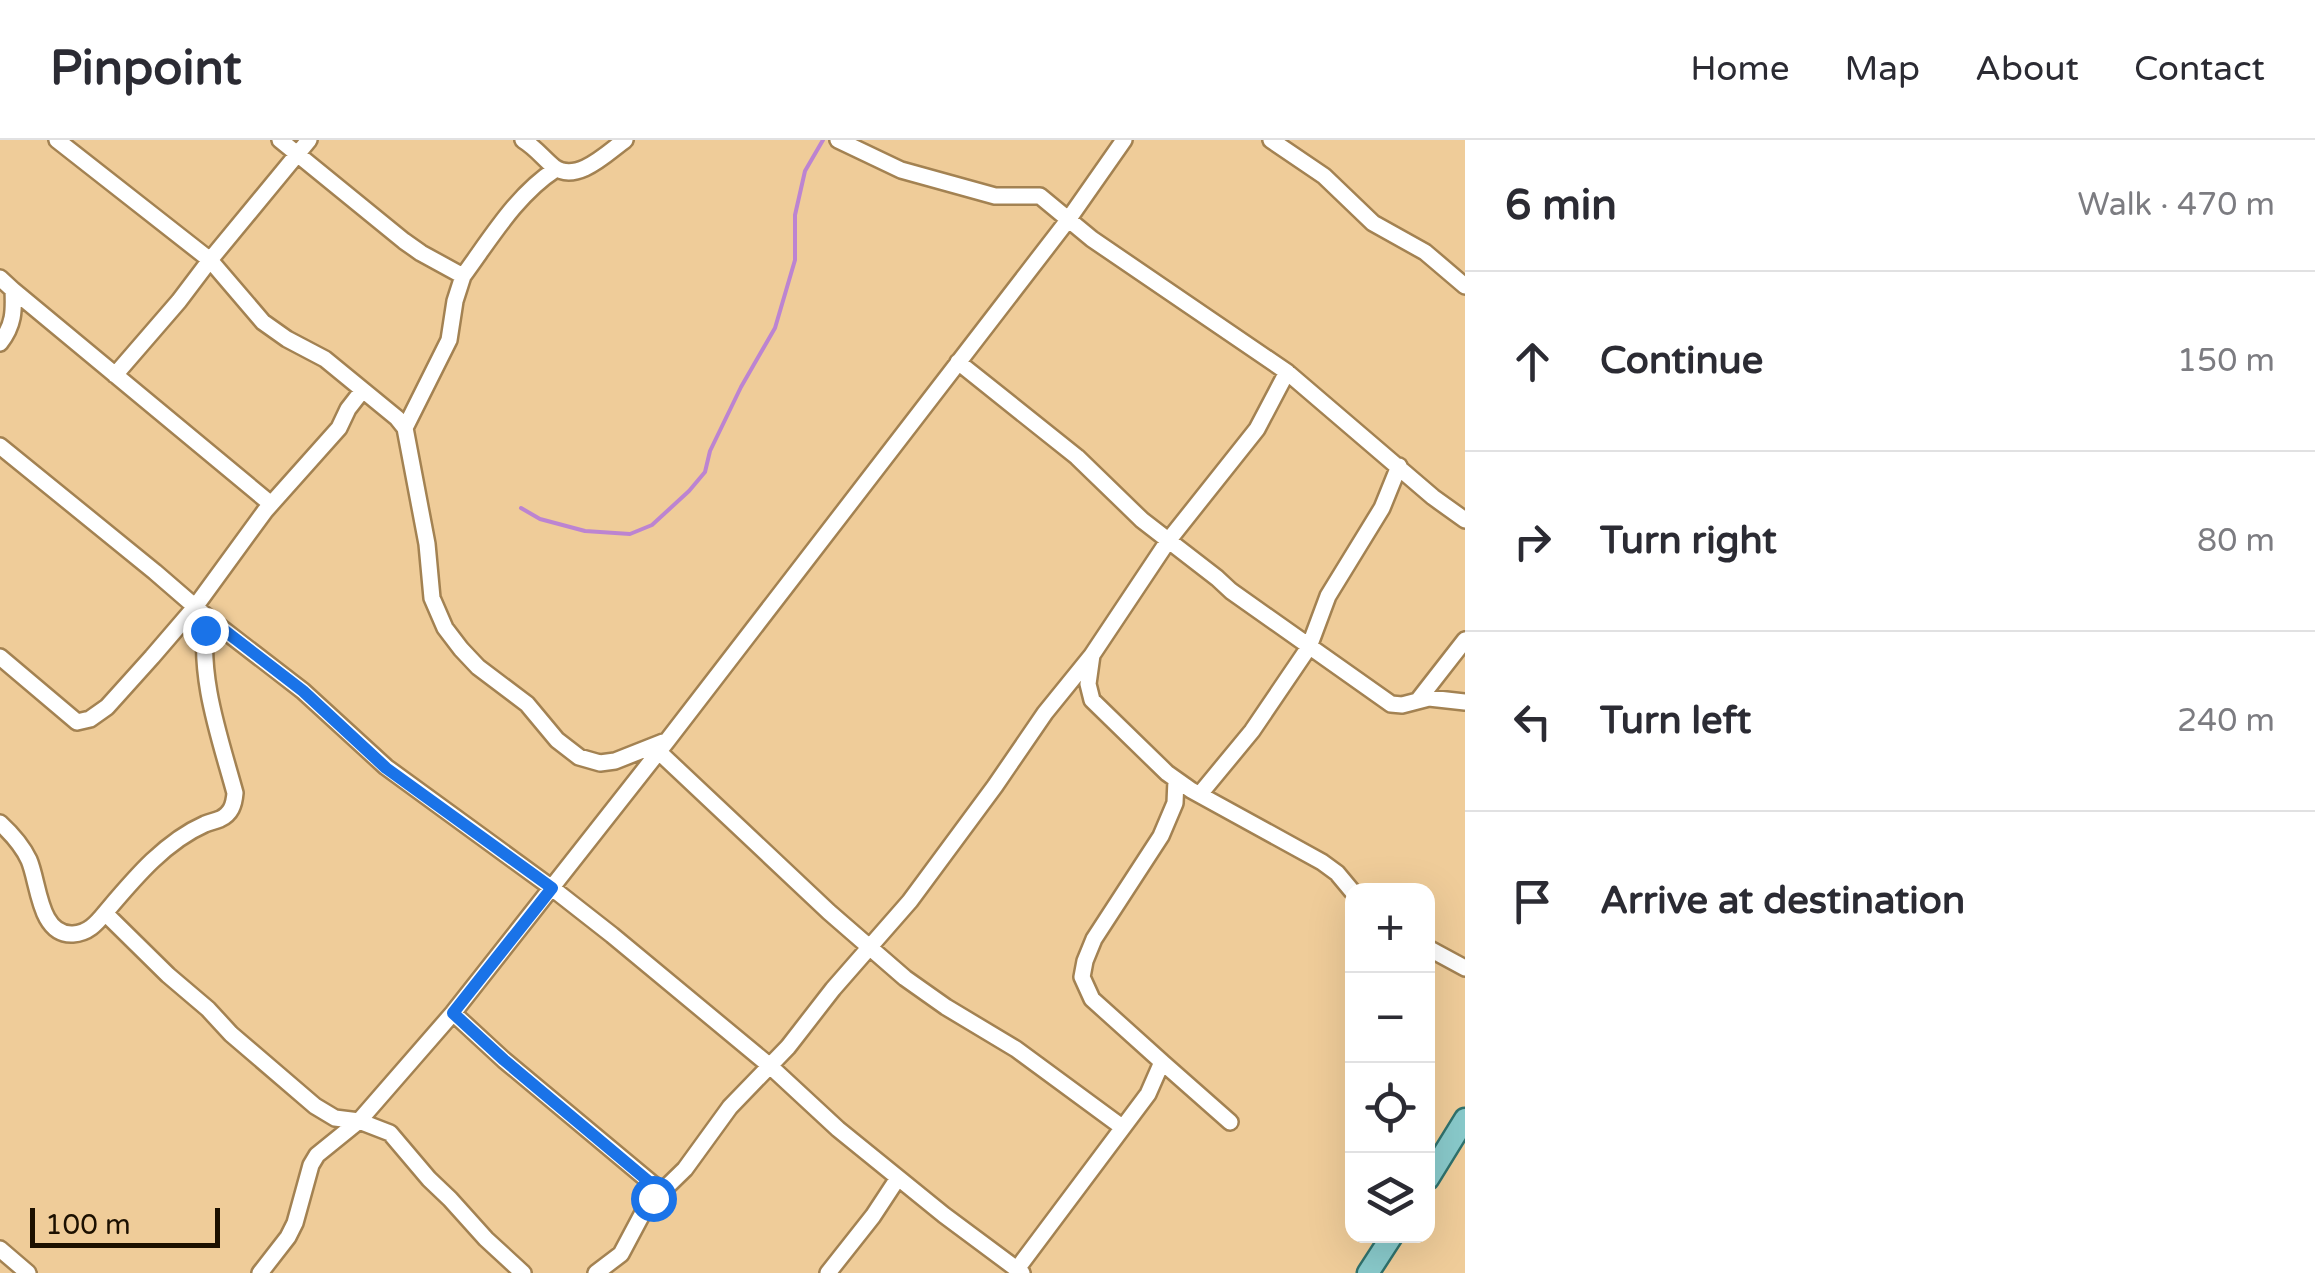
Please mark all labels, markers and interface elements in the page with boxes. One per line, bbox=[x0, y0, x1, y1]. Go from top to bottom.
text: Pinpoint bbox=[50, 40, 241, 98]
text: Home bbox=[1690, 48, 1789, 90]
text: Map bbox=[1844, 48, 1920, 90]
text: About bbox=[1975, 48, 2079, 90]
text: Contact bbox=[2134, 48, 2265, 90]
text: 6 min bbox=[1505, 180, 1617, 231]
text: Walk · 470 m bbox=[2078, 186, 2275, 224]
icon: ahead bbox=[1505, 334, 1560, 389]
text: Continue bbox=[1600, 338, 1763, 384]
text: 150 m bbox=[2177, 342, 2275, 380]
icon: right bbox=[1505, 514, 1560, 569]
text: Turn right bbox=[1600, 518, 1777, 564]
text: 80 m bbox=[2197, 522, 2275, 560]
route end bbox=[183, 608, 229, 654]
icon: left bbox=[1505, 694, 1560, 749]
text: Turn left bbox=[1600, 698, 1751, 744]
text: 240 m bbox=[2177, 702, 2275, 740]
icon: arrive bbox=[1505, 874, 1560, 929]
text: Arrive at destination bbox=[1600, 878, 1965, 924]
map controls bbox=[1345, 883, 1435, 1243]
button: + bbox=[1345, 883, 1435, 973]
button: − bbox=[1345, 973, 1435, 1063]
button: locate bbox=[1345, 1063, 1435, 1153]
button: layers bbox=[1345, 1153, 1435, 1243]
route start bbox=[631, 1176, 677, 1222]
scale bar bbox=[30, 1203, 220, 1248]
text: 100 m bbox=[45, 1208, 131, 1242]

